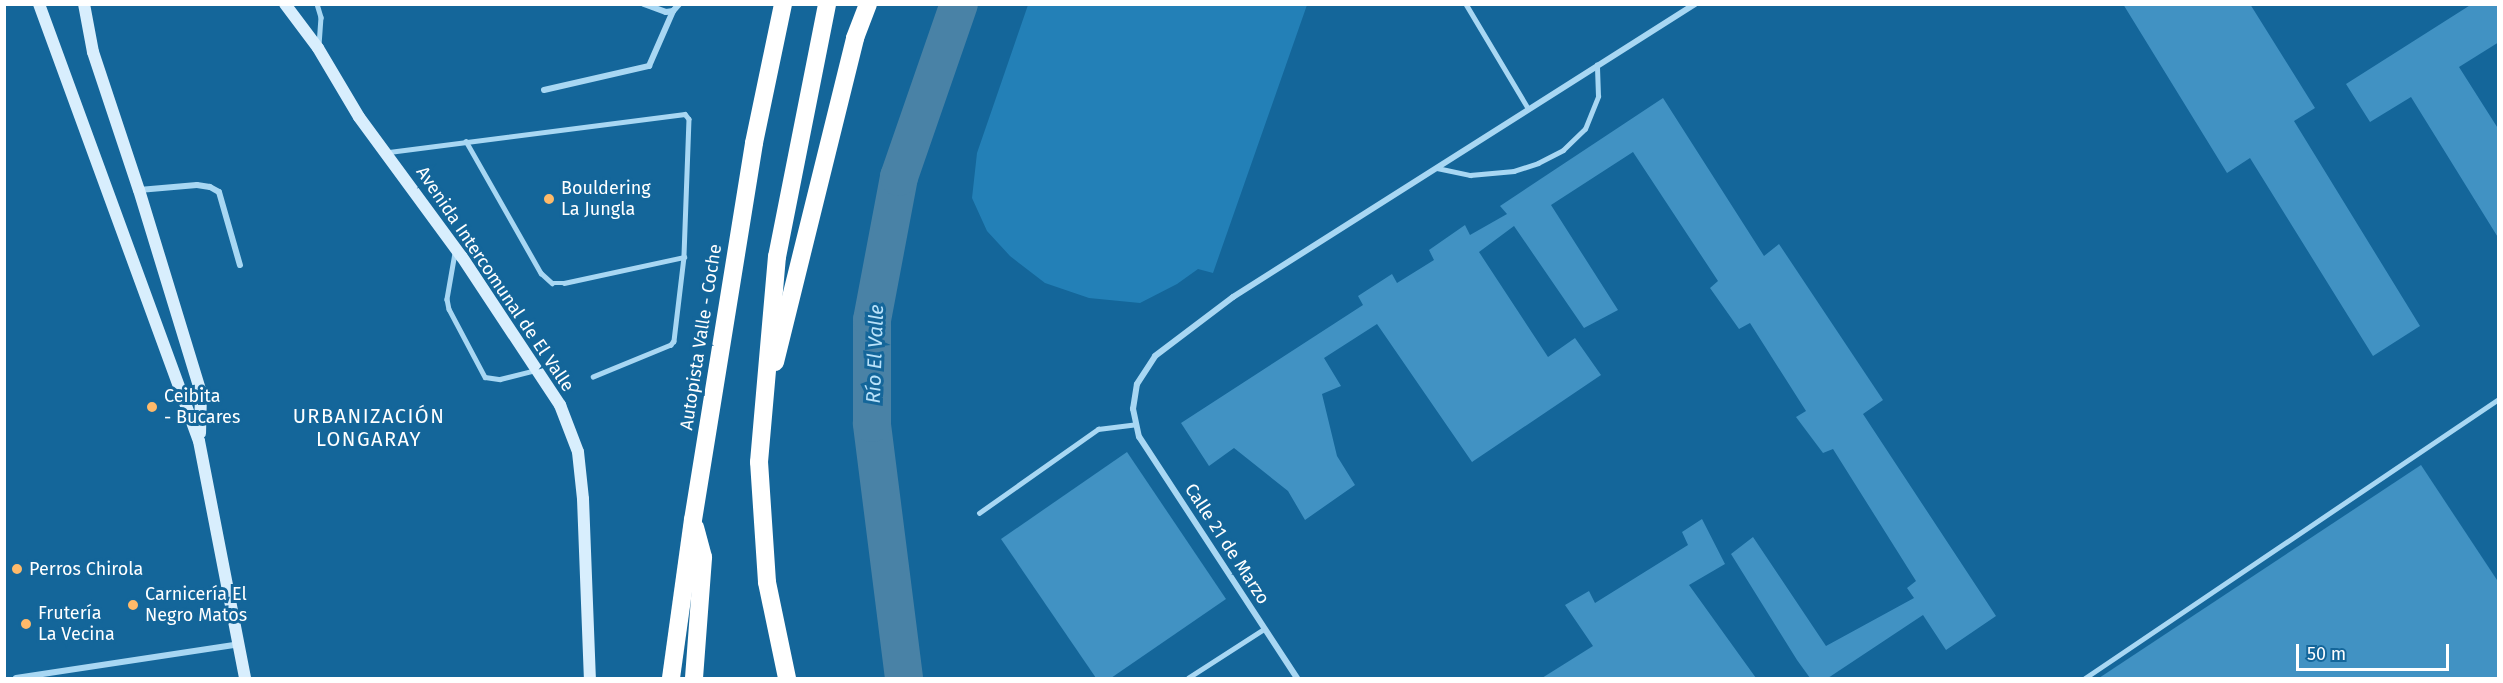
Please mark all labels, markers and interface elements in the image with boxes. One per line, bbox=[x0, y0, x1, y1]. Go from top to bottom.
street label: Avenida Intercomunal de El Valle bbox=[411, 162, 579, 396]
place label: Bouldering La Jungla bbox=[561, 178, 651, 220]
marker: Bouldering La Jungla bbox=[542, 192, 556, 206]
street label: Autopista Valle - Coche bbox=[676, 243, 726, 431]
water label: Río El Valle bbox=[861, 304, 889, 404]
place label: Ceibita - Bucares bbox=[164, 386, 240, 428]
marker: Ceibita - Bucares bbox=[145, 400, 159, 414]
district label: URBANIZACIÓN LONGARAY bbox=[293, 405, 445, 452]
street label: Calle 21 de Marzo bbox=[1180, 480, 1274, 608]
place label: Perros Chirola bbox=[29, 558, 143, 580]
marker: Perros Chirola bbox=[10, 562, 24, 576]
place label: Carnicería El Negro Matos bbox=[145, 584, 247, 626]
marker: Carnicería El Negro Matos bbox=[126, 598, 140, 612]
place label: Frutería La Vecina bbox=[38, 603, 115, 646]
marker: Frutería La Vecina bbox=[19, 617, 33, 631]
scale bar bbox=[2299, 632, 2452, 670]
text: 50 m bbox=[2307, 643, 2346, 665]

